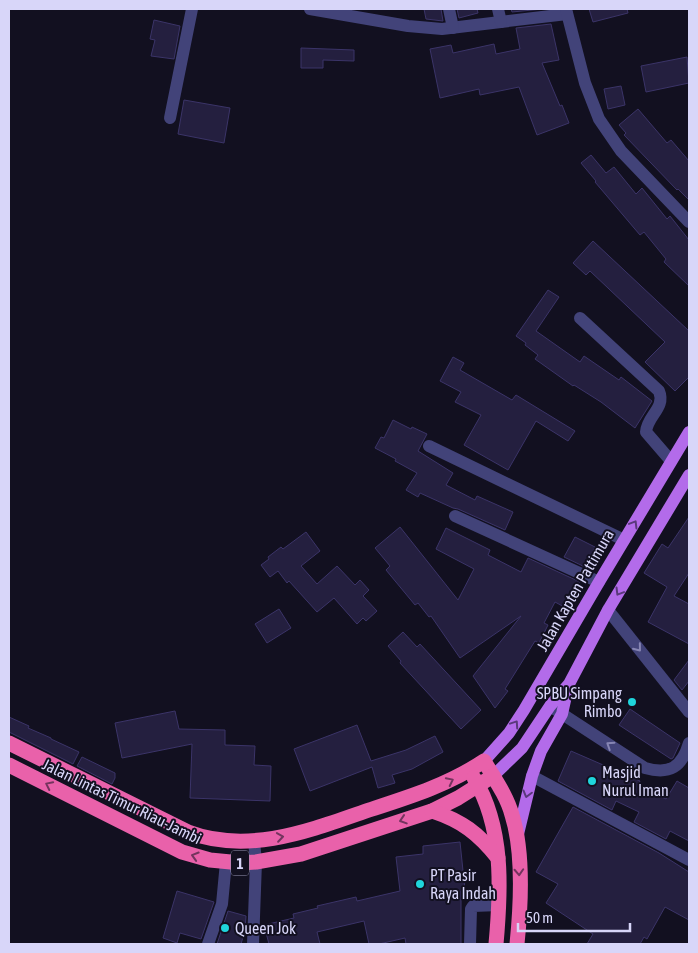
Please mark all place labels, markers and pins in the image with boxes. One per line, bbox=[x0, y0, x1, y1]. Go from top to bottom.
place label: SPBU Simpang Rimbo bbox=[537, 684, 622, 720]
marker: SPBU Simpang Rimbo bbox=[626, 696, 638, 708]
place label: Masjid Nurul Iman bbox=[602, 763, 669, 799]
marker: Masjid Nurul Iman bbox=[586, 775, 598, 787]
place label: PT Pasir Raya Indah bbox=[430, 866, 496, 903]
marker: PT Pasir Raya Indah bbox=[414, 878, 426, 890]
place label: Queen Jok bbox=[235, 919, 296, 937]
marker: Queen Jok bbox=[219, 922, 231, 934]

